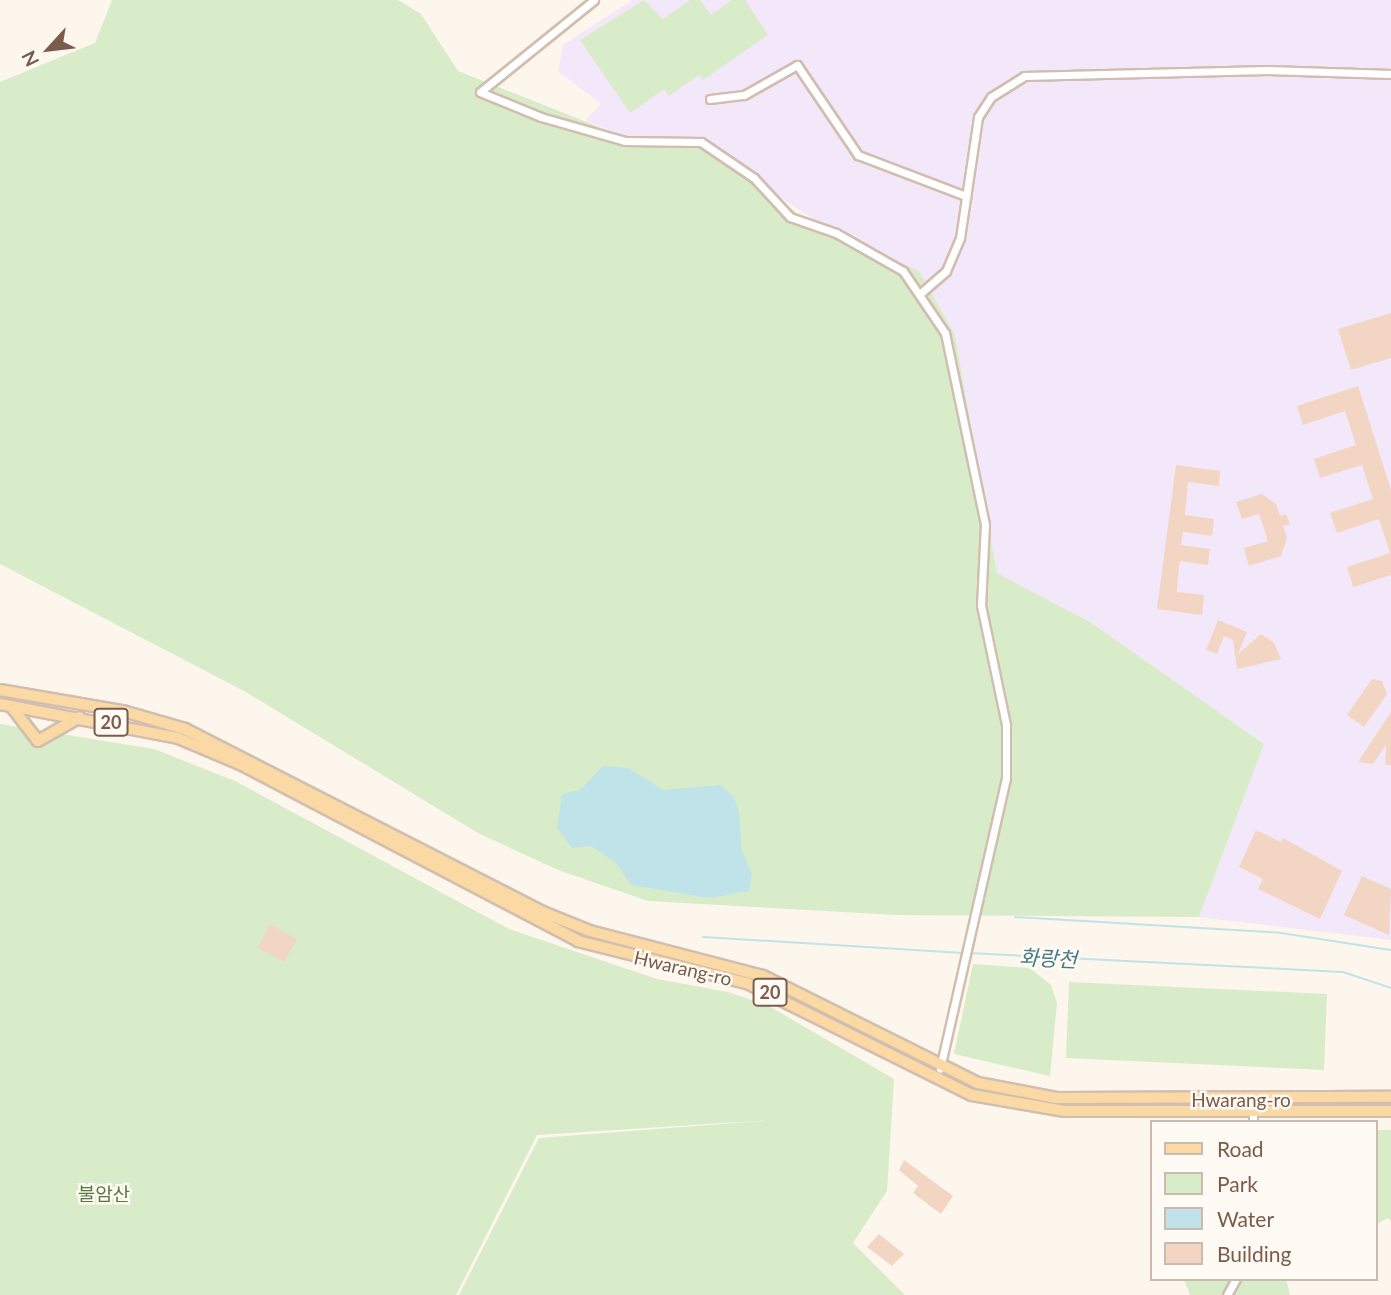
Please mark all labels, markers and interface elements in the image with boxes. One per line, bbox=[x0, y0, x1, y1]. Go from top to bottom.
north arrow bbox=[14, 14, 84, 84]
text: N bbox=[16, 47, 43, 71]
road number: 20 bbox=[94, 708, 128, 736]
water label: 화랑천 bbox=[1018, 944, 1078, 972]
street label: Hwarang-ro bbox=[632, 946, 734, 990]
road number: 20 bbox=[752, 978, 788, 1007]
street label: Hwarang-ro bbox=[1191, 1089, 1291, 1111]
legend bbox=[1150, 1120, 1377, 1281]
text: Road bbox=[1217, 1136, 1264, 1161]
text: Park bbox=[1217, 1171, 1258, 1196]
park label: 불암산 bbox=[78, 1183, 130, 1205]
text: Water bbox=[1217, 1206, 1274, 1231]
text: Building bbox=[1217, 1241, 1292, 1266]

